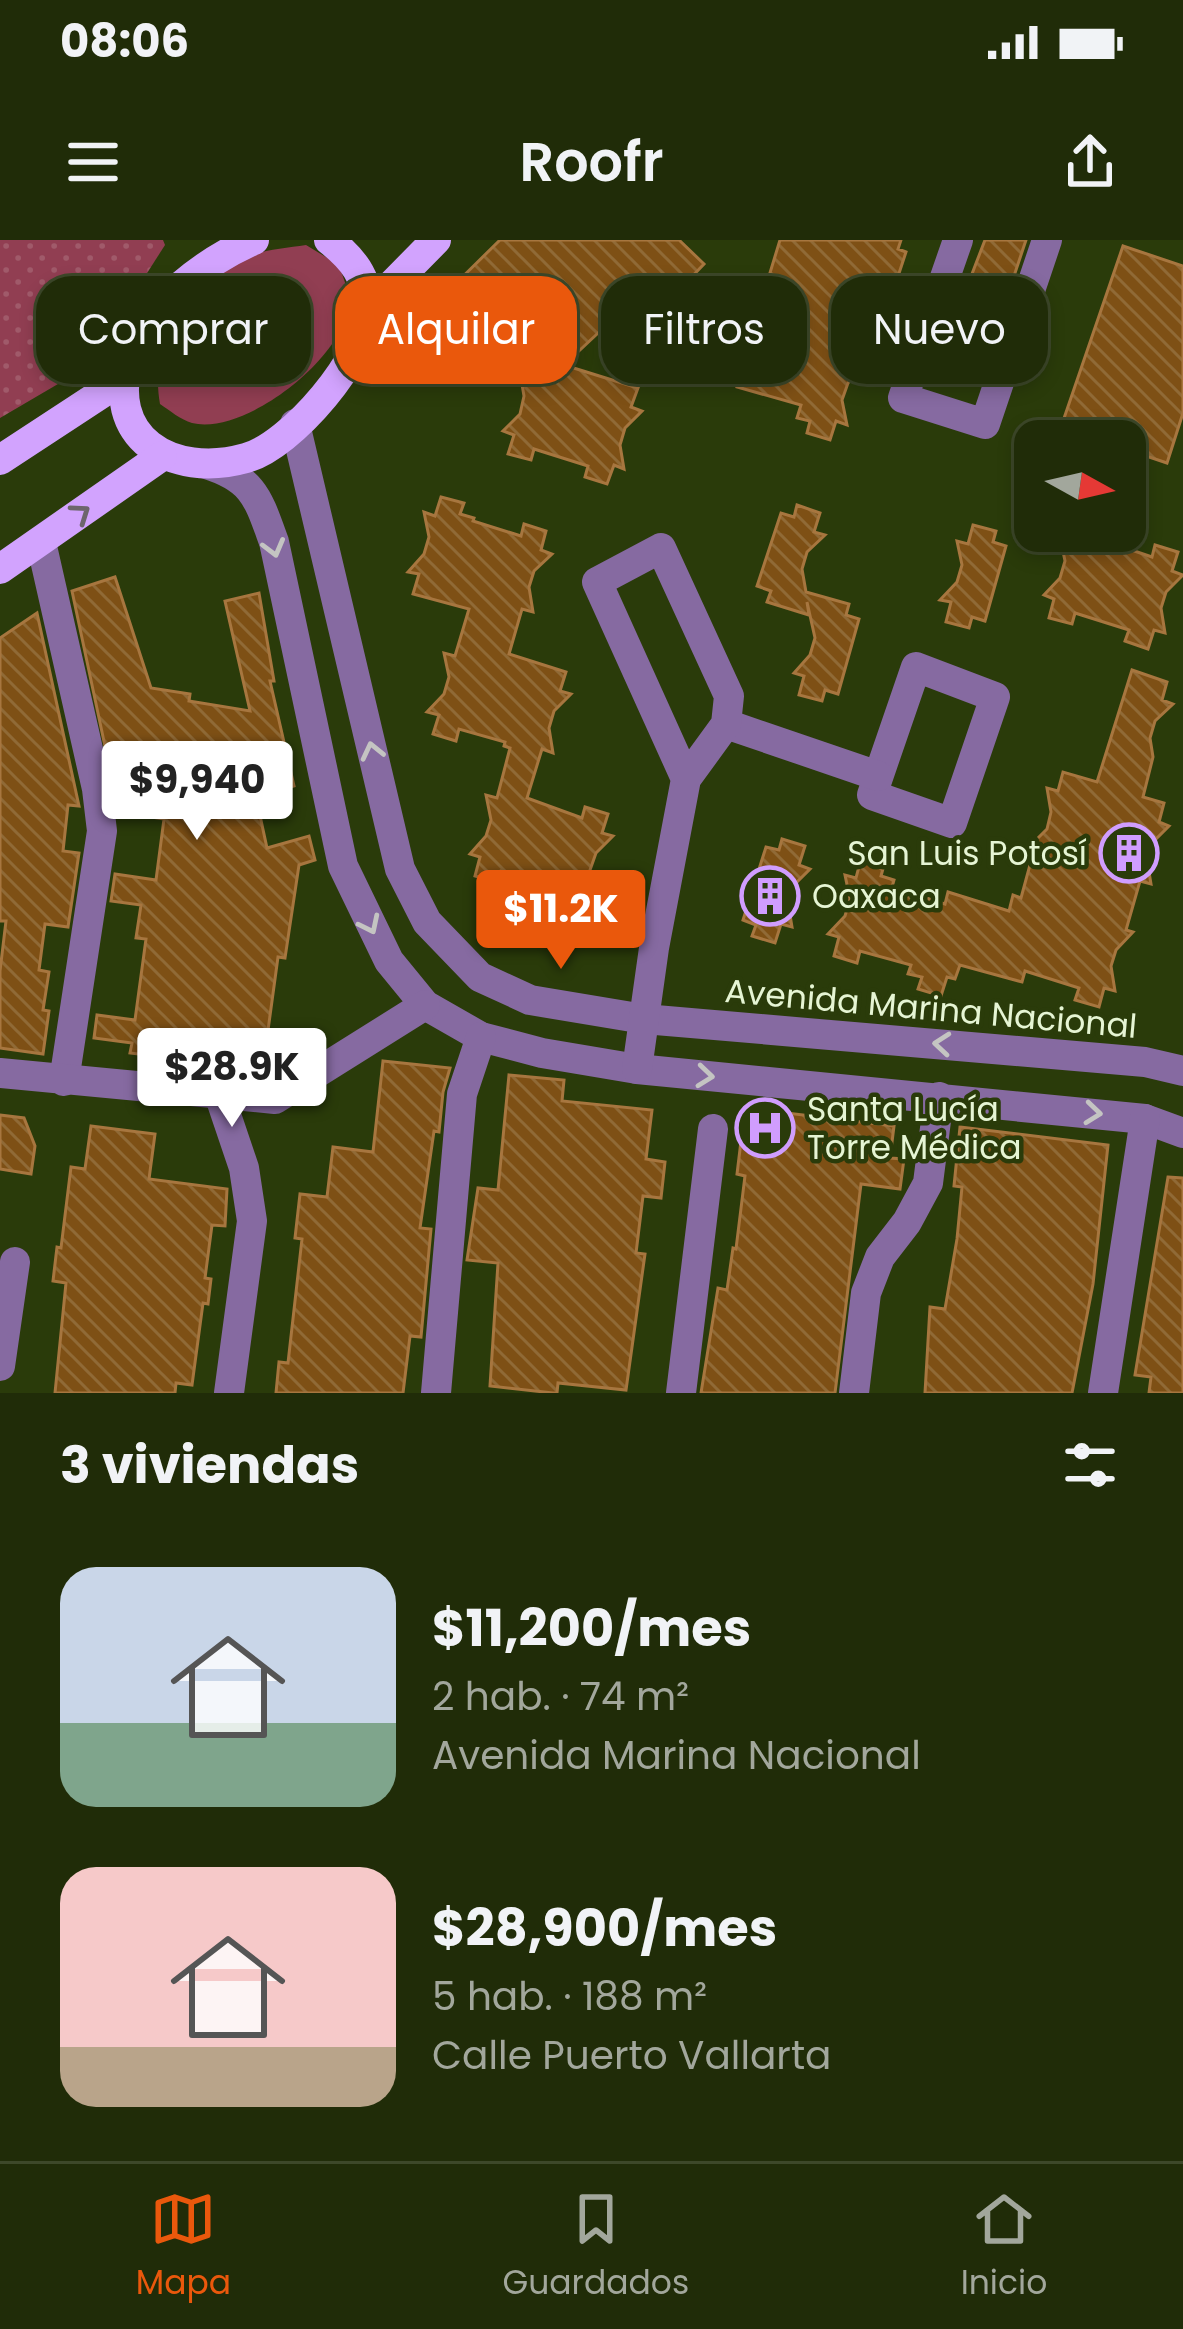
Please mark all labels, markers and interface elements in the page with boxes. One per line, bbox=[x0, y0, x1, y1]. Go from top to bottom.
text: 08:06 bbox=[60, 10, 189, 73]
text: Roofr bbox=[520, 124, 663, 200]
icon: menu bbox=[60, 129, 126, 195]
icon: share bbox=[1057, 129, 1123, 195]
chip: Comprar bbox=[36, 276, 311, 384]
chip: Alquilar bbox=[335, 276, 577, 384]
chip: Filtros bbox=[601, 276, 807, 384]
chip: Nuevo bbox=[831, 276, 1048, 384]
north arrow bbox=[1014, 420, 1146, 552]
map controls bbox=[1014, 420, 1146, 552]
one-way arrow bbox=[68, 505, 90, 527]
one-way arrow bbox=[260, 538, 285, 558]
pin: $9,940 bbox=[99, 741, 295, 843]
one-way arrow bbox=[361, 742, 386, 762]
text: $9,940 bbox=[129, 752, 265, 807]
building icon: San Luis Potosí bbox=[1098, 822, 1160, 884]
place label: San Luis Potosí bbox=[847, 830, 1087, 877]
building icon: Oaxaca bbox=[739, 865, 801, 927]
pin: $11.2K bbox=[463, 870, 659, 972]
place label: Oaxaca bbox=[812, 873, 941, 920]
text: $11.2K bbox=[503, 881, 619, 936]
one-way arrow bbox=[356, 913, 379, 934]
street label: Avenida Marina Nacional bbox=[723, 967, 1139, 1050]
pin: $28.9K bbox=[134, 1028, 330, 1130]
one-way arrow bbox=[932, 1032, 951, 1058]
text: $28.9K bbox=[164, 1039, 300, 1094]
one-way arrow bbox=[696, 1063, 715, 1088]
place label: Santa Lucía Torre Médica bbox=[807, 1086, 1022, 1171]
hospital icon: Santa Lucía Torre Médica bbox=[734, 1097, 796, 1159]
one-way arrow bbox=[1084, 1100, 1103, 1125]
text: 3 viviendas bbox=[60, 1429, 359, 1501]
icon: filters bbox=[1057, 1432, 1123, 1498]
text: $11,200/mes bbox=[432, 1592, 751, 1664]
icon: home bbox=[156, 1615, 300, 1759]
text: 2 hab. · 74 m² bbox=[432, 1669, 689, 1724]
text: Avenida Marina Nacional bbox=[432, 1728, 921, 1783]
text: $28,900/mes bbox=[432, 1892, 777, 1964]
icon: home bbox=[156, 1915, 300, 2059]
text: 5 hab. · 188 m² bbox=[432, 1969, 707, 2024]
text: Calle Puerto Vallarta bbox=[432, 2028, 831, 2083]
tab: Mapa bbox=[136, 2186, 231, 2308]
tab: Guardados bbox=[503, 2186, 689, 2308]
tab: Inicio bbox=[961, 2186, 1047, 2308]

